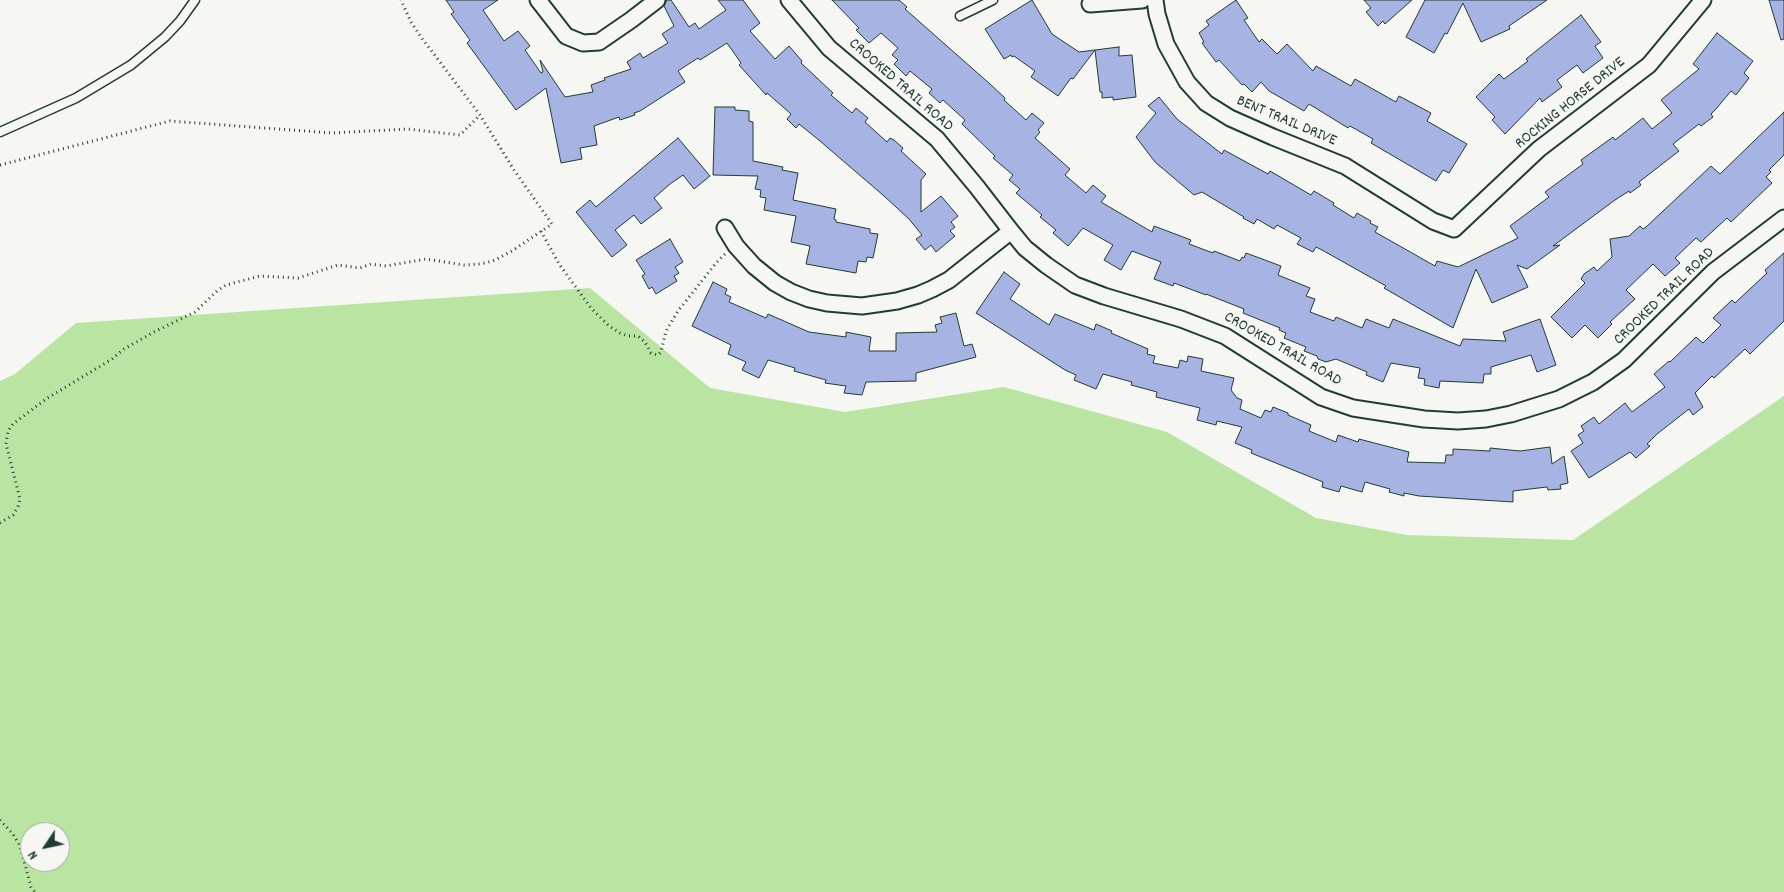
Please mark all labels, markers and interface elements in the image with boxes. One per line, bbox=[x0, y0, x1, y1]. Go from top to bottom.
street label: CROOKED TRAIL ROAD bbox=[844, 35, 956, 137]
street label: ROCKING HORSE DRIVE bbox=[1512, 54, 1630, 154]
street label: BENT TRAIL DRIVE bbox=[1233, 92, 1339, 152]
street label: CROOKED TRAIL ROAD bbox=[1611, 244, 1719, 350]
street label: CROOKED TRAIL ROAD bbox=[1220, 309, 1344, 391]
north arrow bbox=[20, 822, 70, 872]
text: N bbox=[23, 846, 44, 863]

